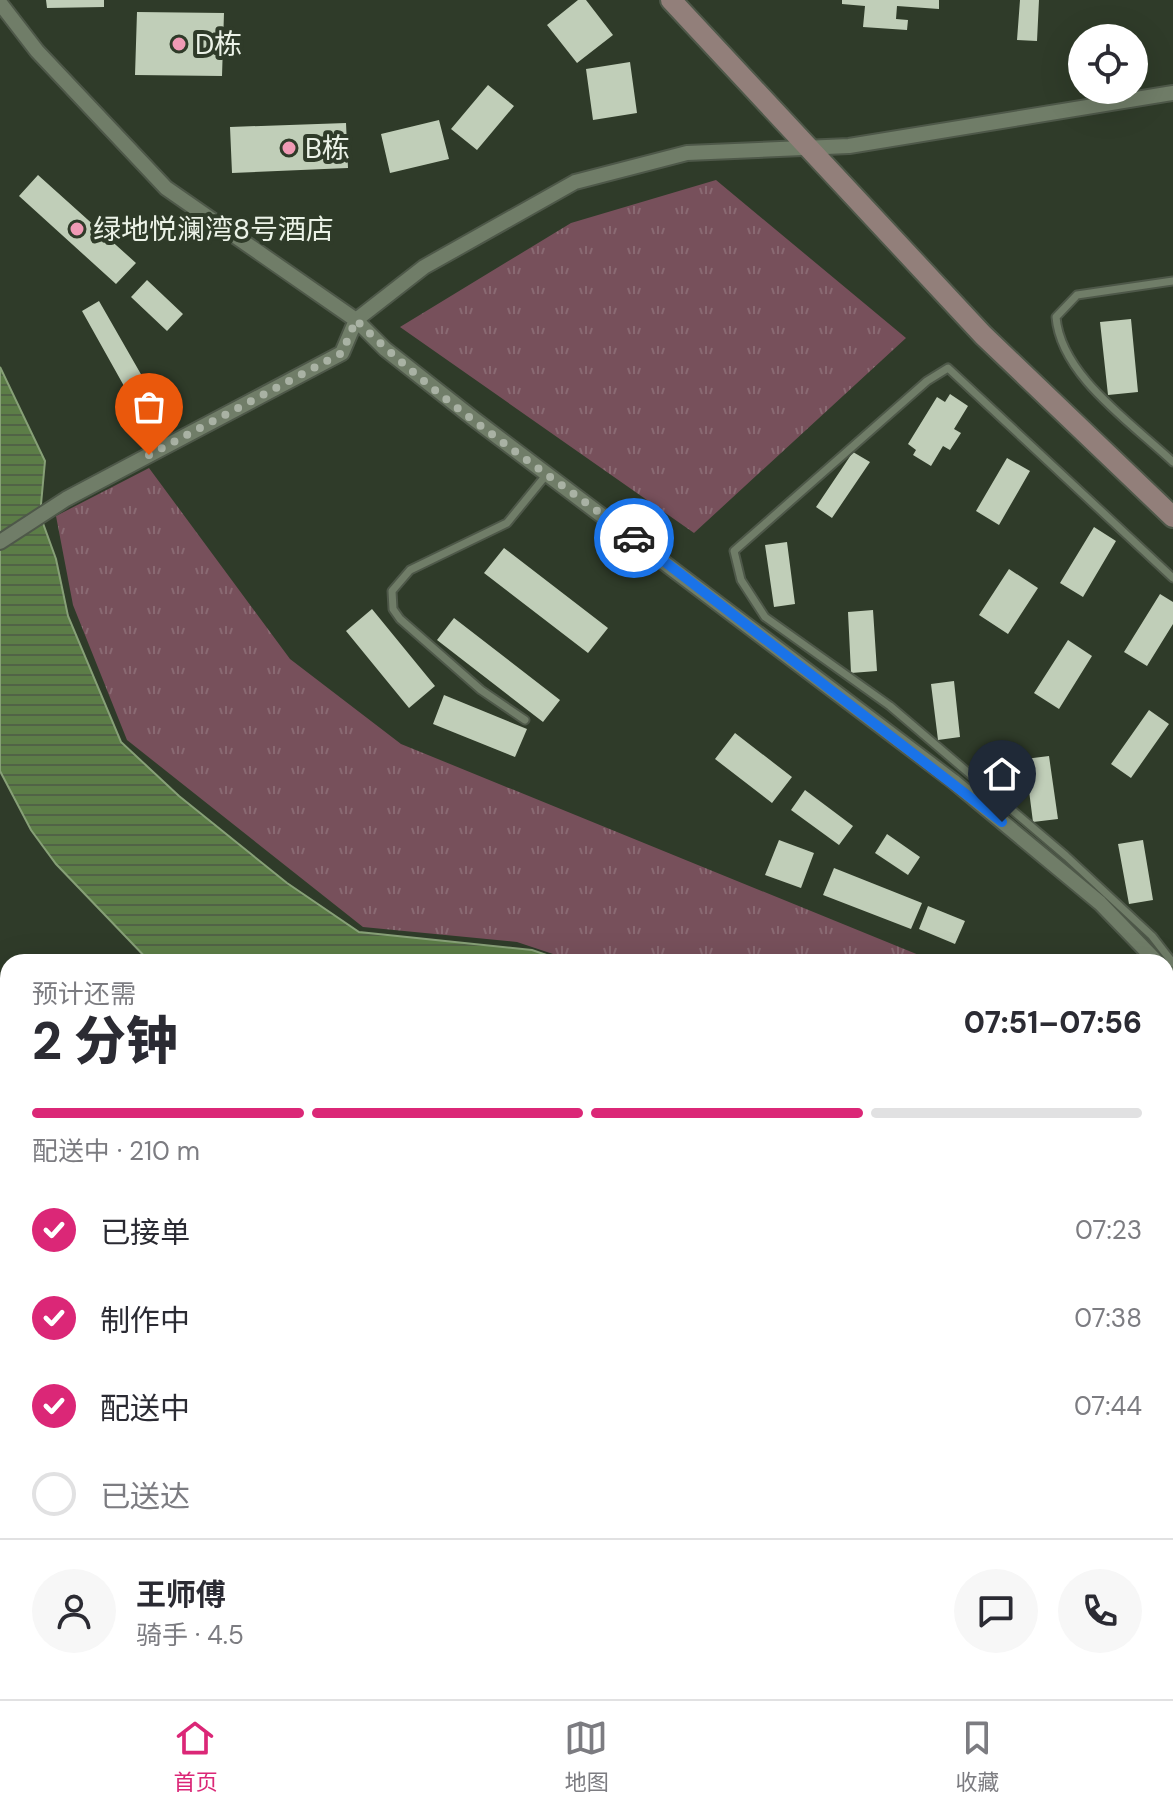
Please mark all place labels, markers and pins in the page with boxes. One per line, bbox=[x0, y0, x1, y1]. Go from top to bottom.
place label: D栋 bbox=[195, 26, 242, 63]
marker: D栋 bbox=[170, 35, 188, 53]
place label: B栋 bbox=[305, 130, 350, 167]
marker: B栋 bbox=[280, 139, 298, 157]
place label: 绿地悦澜湾8号酒店 bbox=[93, 211, 334, 248]
marker: 绿地悦澜湾8号酒店 bbox=[68, 220, 86, 238]
pin bbox=[115, 373, 183, 455]
pin bbox=[968, 740, 1036, 822]

